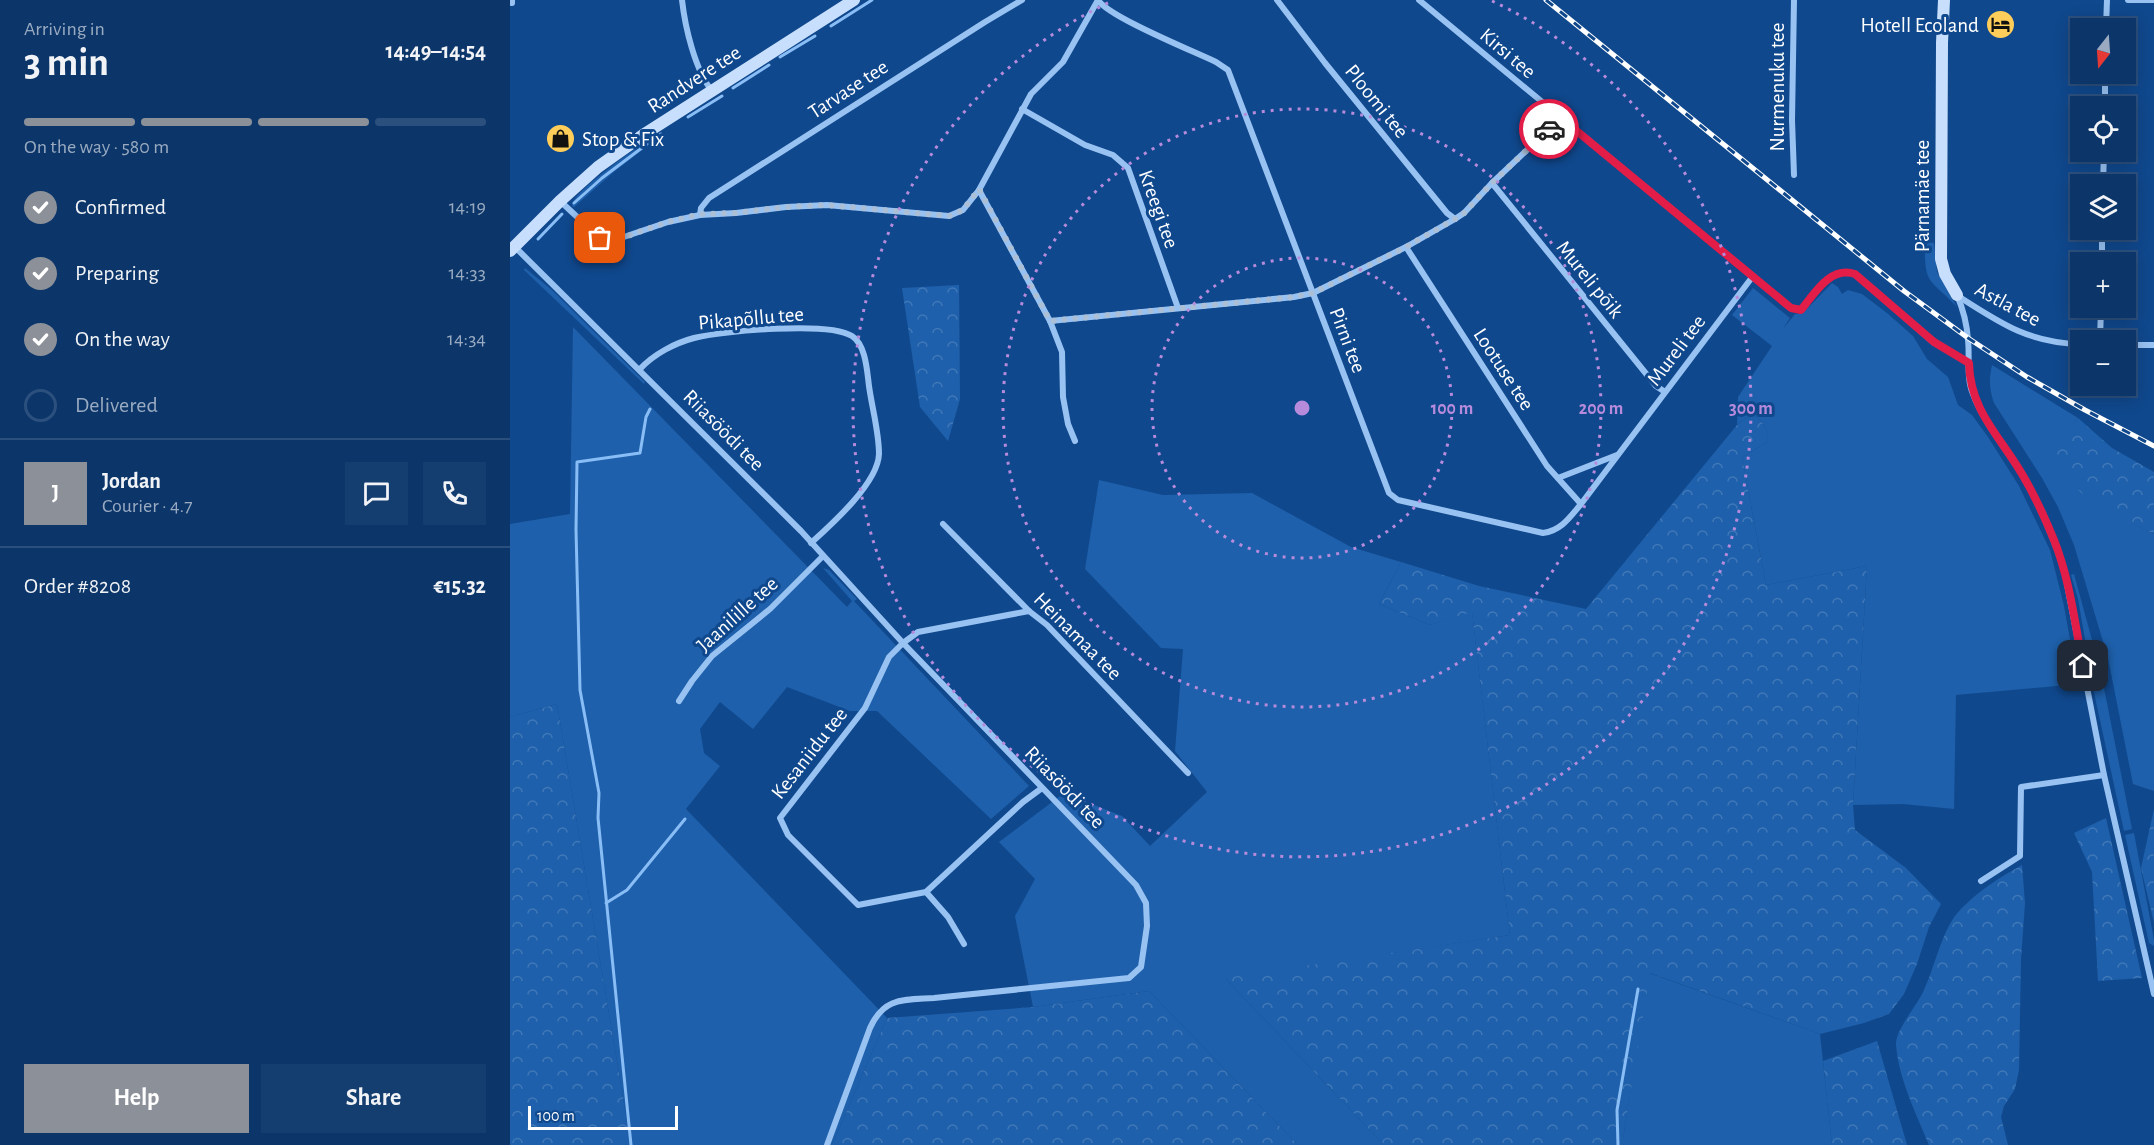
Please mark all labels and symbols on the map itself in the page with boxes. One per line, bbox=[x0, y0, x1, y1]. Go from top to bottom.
hotel icon: Hotell Ecoland bbox=[1984, 9, 2016, 41]
place label: Hotell Ecoland bbox=[1860, 15, 1979, 36]
north arrow bbox=[2070, 18, 2136, 84]
street label: Nurmenuku tee bbox=[1767, 23, 1788, 151]
street label: Kirsi tee bbox=[1476, 24, 1539, 82]
street label: Randvere tee bbox=[644, 42, 745, 117]
street label: Tarvase tee bbox=[805, 56, 892, 123]
street label: Ploomi tee bbox=[1341, 61, 1412, 142]
courier bbox=[1519, 99, 1579, 159]
shop icon: Stop & Fix bbox=[545, 123, 577, 155]
place label: Stop & Fix bbox=[582, 129, 664, 150]
street label: Pärnamäe tee bbox=[1912, 140, 1933, 252]
street label: Kreegi tee bbox=[1135, 167, 1182, 251]
pin bbox=[574, 212, 625, 263]
street label: Mureli põik bbox=[1552, 237, 1627, 322]
street label: Astla tee bbox=[1972, 279, 2044, 330]
street label: Pikapõllu tee bbox=[697, 303, 805, 334]
street label: Pirni tee bbox=[1326, 305, 1370, 376]
street label: Mureli tee bbox=[1643, 311, 1710, 390]
street label: Lootuse tee bbox=[1469, 324, 1538, 414]
street label: Riiasöödi tee bbox=[679, 386, 768, 475]
centre of rings bbox=[1292, 398, 1312, 418]
text: 100 m bbox=[1431, 400, 1473, 418]
text: 200 m bbox=[1579, 400, 1623, 418]
text: 300 m bbox=[1729, 400, 1773, 418]
street label: Jaanilille tee bbox=[693, 573, 782, 656]
street label: Heinamaa tee bbox=[1030, 588, 1126, 684]
pin bbox=[2057, 640, 2108, 691]
street label: Kesaniidu tee bbox=[767, 704, 851, 803]
street label: Riiasöödi tee bbox=[1021, 742, 1109, 832]
scale bar bbox=[528, 1103, 678, 1130]

